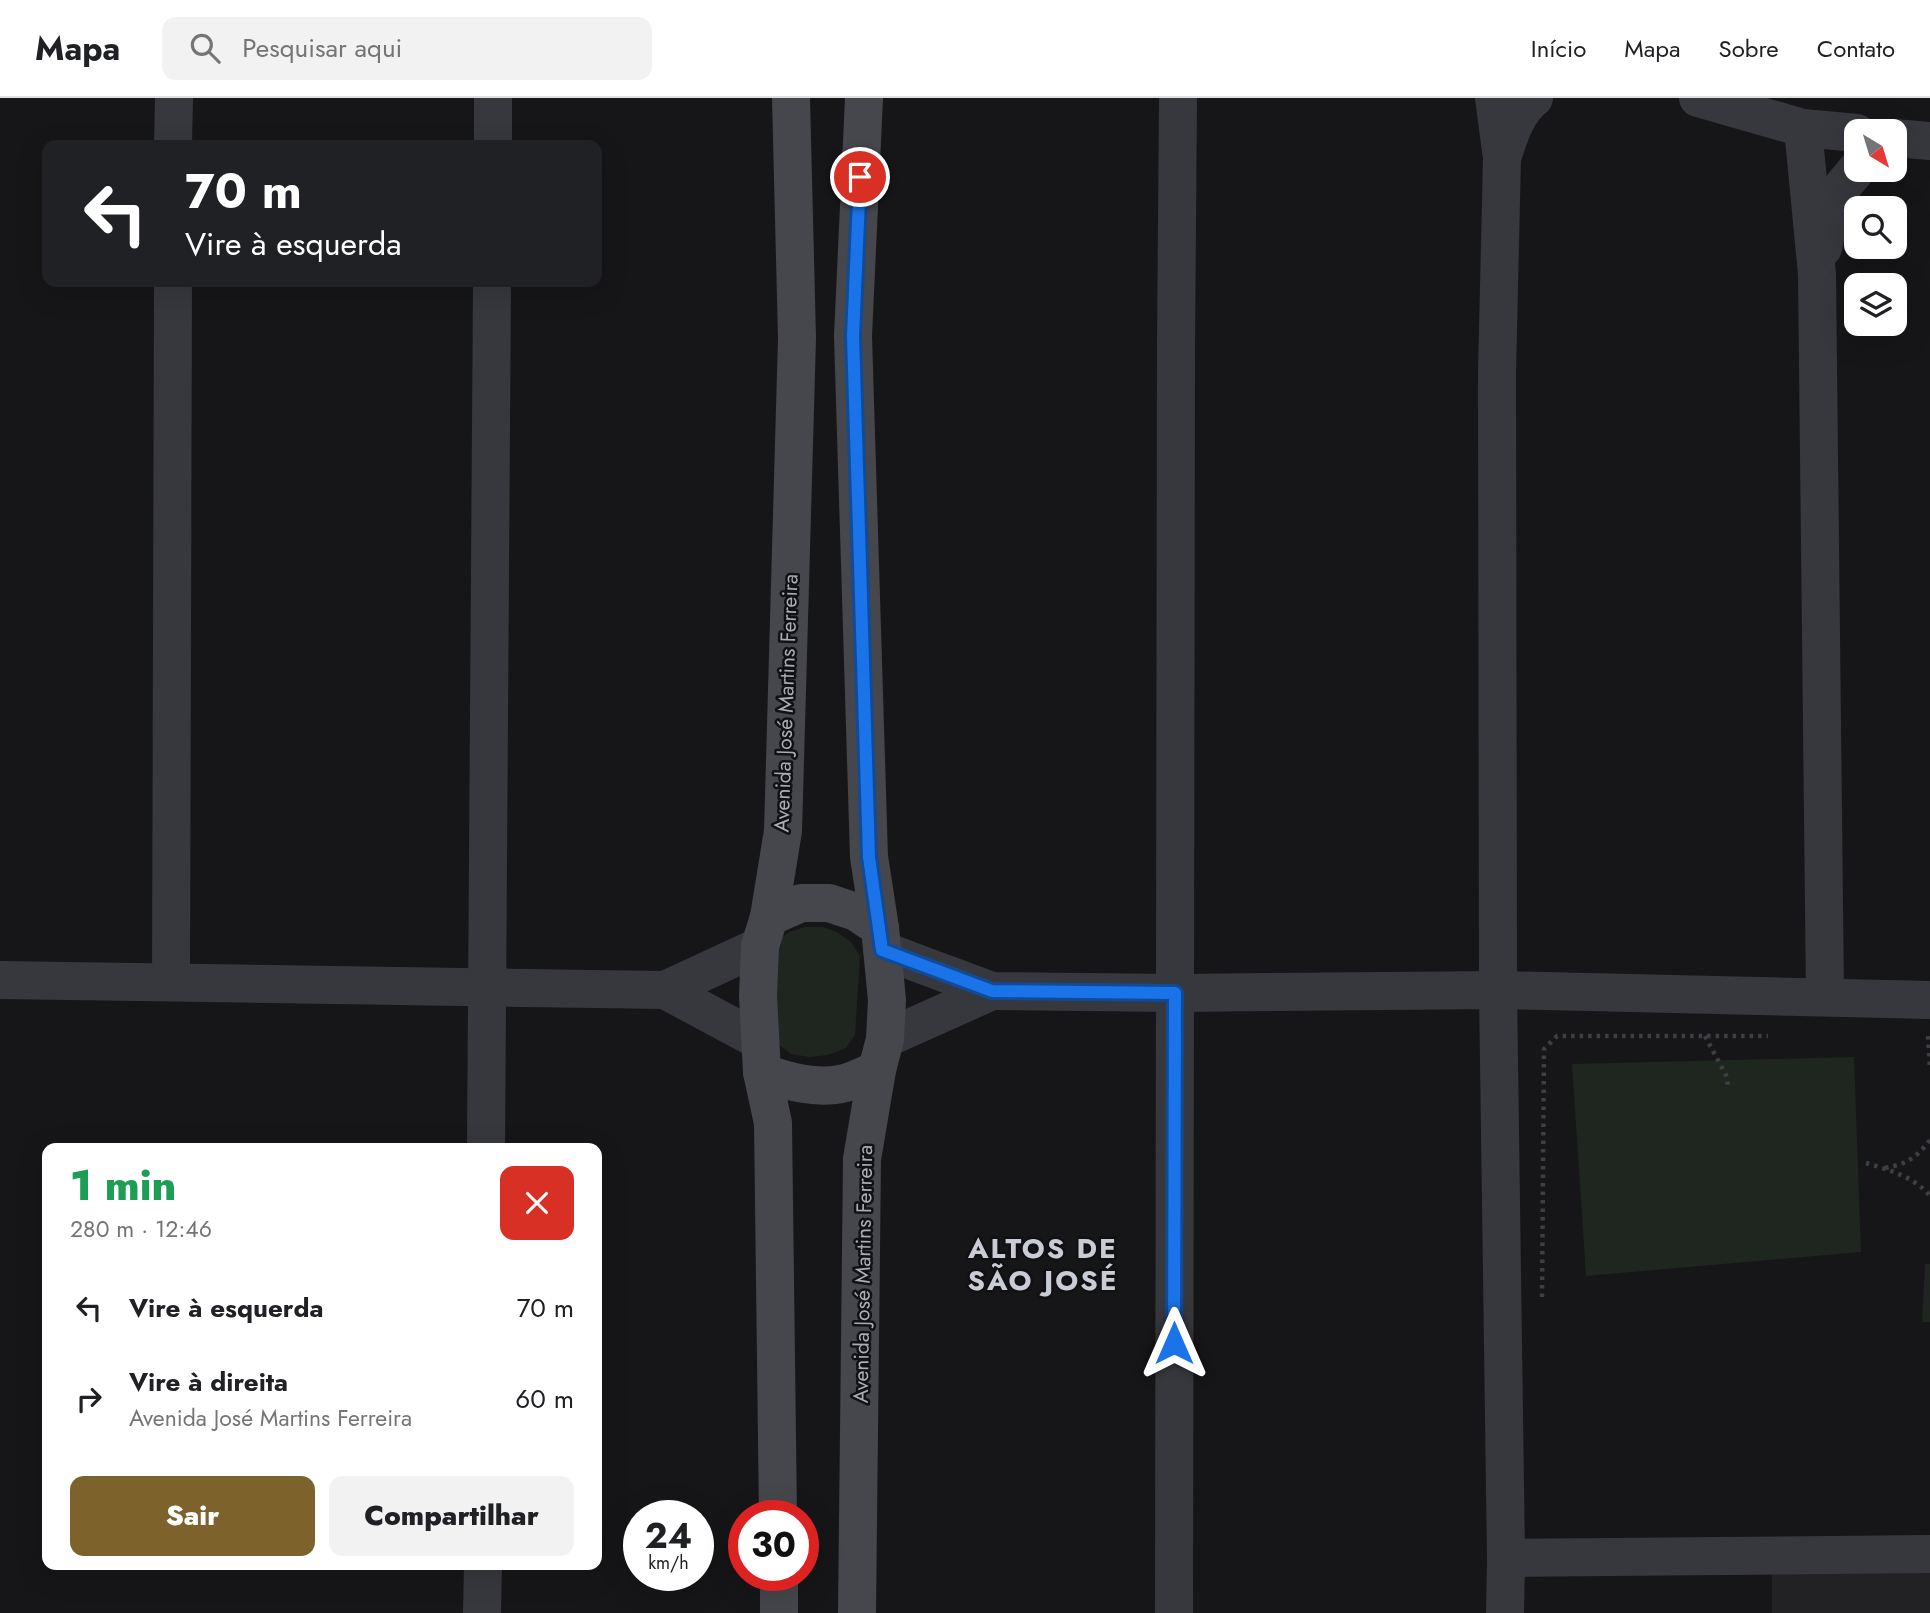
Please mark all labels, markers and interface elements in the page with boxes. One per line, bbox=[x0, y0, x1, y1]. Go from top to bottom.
search box bbox=[162, 17, 652, 80]
text: Mapa bbox=[35, 25, 120, 72]
icon: search bbox=[186, 29, 224, 67]
text: Pesquisar aqui bbox=[242, 29, 402, 67]
text: Início bbox=[1531, 31, 1586, 66]
text: Mapa bbox=[1624, 31, 1681, 66]
text: Sobre bbox=[1719, 31, 1779, 66]
text: Contato bbox=[1817, 31, 1895, 66]
north arrow bbox=[1844, 119, 1908, 182]
map controls bbox=[1844, 119, 1907, 336]
pin bbox=[830, 147, 890, 207]
text: 70 m bbox=[185, 156, 302, 226]
icon: arrive bbox=[841, 158, 879, 196]
icon: left bbox=[70, 168, 161, 259]
button: search bbox=[1844, 196, 1907, 259]
text: Vire à esquerda bbox=[185, 221, 402, 267]
button: layers bbox=[1844, 273, 1907, 336]
street label: Avenida José Martins Ferreira bbox=[766, 573, 806, 833]
street label: Avenida José Martins Ferreira bbox=[846, 1145, 880, 1403]
text: 1 min bbox=[70, 1155, 176, 1216]
button: close bbox=[500, 1166, 574, 1240]
text: 280 m · 12:46 bbox=[70, 1212, 212, 1246]
district label: ALTOS DE SÃO JOSÉ bbox=[967, 1228, 1119, 1301]
icon: left bbox=[70, 1289, 108, 1327]
text: Vire à esquerda bbox=[129, 1289, 324, 1327]
text: 70 m bbox=[517, 1289, 574, 1327]
position arrow bbox=[1137, 1306, 1211, 1380]
text: Vire à direita bbox=[129, 1363, 288, 1401]
icon: right bbox=[70, 1380, 108, 1418]
text: 60 m bbox=[515, 1380, 574, 1418]
text: Avenida José Martins Ferreira bbox=[129, 1401, 412, 1435]
button: Sair bbox=[70, 1476, 315, 1556]
button: Compartilhar bbox=[329, 1476, 574, 1556]
speed limit sign: 30 bbox=[728, 1500, 819, 1591]
text: 24 bbox=[645, 1511, 692, 1561]
text: km/h bbox=[648, 1550, 689, 1576]

